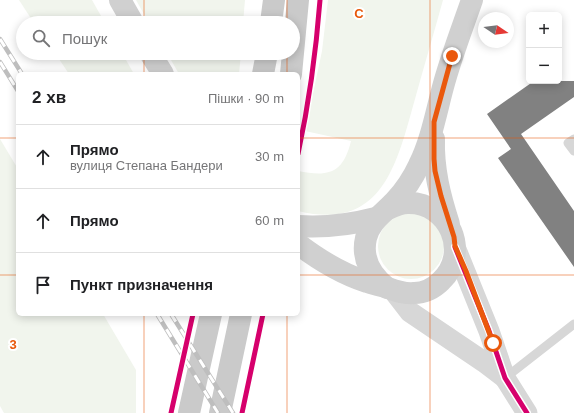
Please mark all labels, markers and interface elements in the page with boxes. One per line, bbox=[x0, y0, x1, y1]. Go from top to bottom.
text: C bbox=[354, 6, 364, 21]
north arrow bbox=[478, 12, 514, 48]
map controls bbox=[526, 12, 562, 84]
button: + bbox=[526, 12, 562, 48]
search box bbox=[16, 16, 300, 60]
icon: search bbox=[30, 27, 52, 49]
text: Пошук bbox=[62, 30, 107, 47]
route end bbox=[443, 47, 461, 65]
button: − bbox=[526, 48, 562, 84]
text: 2 хв bbox=[32, 88, 66, 107]
text: Пішки · 90 m bbox=[208, 91, 284, 106]
text: Прямо bbox=[70, 141, 119, 158]
icon: ahead bbox=[32, 146, 54, 168]
text: 30 m bbox=[255, 149, 284, 164]
text: вулиця Степана Бандери bbox=[70, 158, 223, 173]
icon: ahead bbox=[32, 210, 54, 232]
text: Прямо bbox=[70, 212, 119, 229]
text: 60 m bbox=[255, 213, 284, 228]
icon: arrive bbox=[32, 274, 54, 296]
text: Пункт призначення bbox=[70, 276, 213, 293]
route start bbox=[484, 334, 502, 352]
text: 3 bbox=[9, 337, 17, 352]

